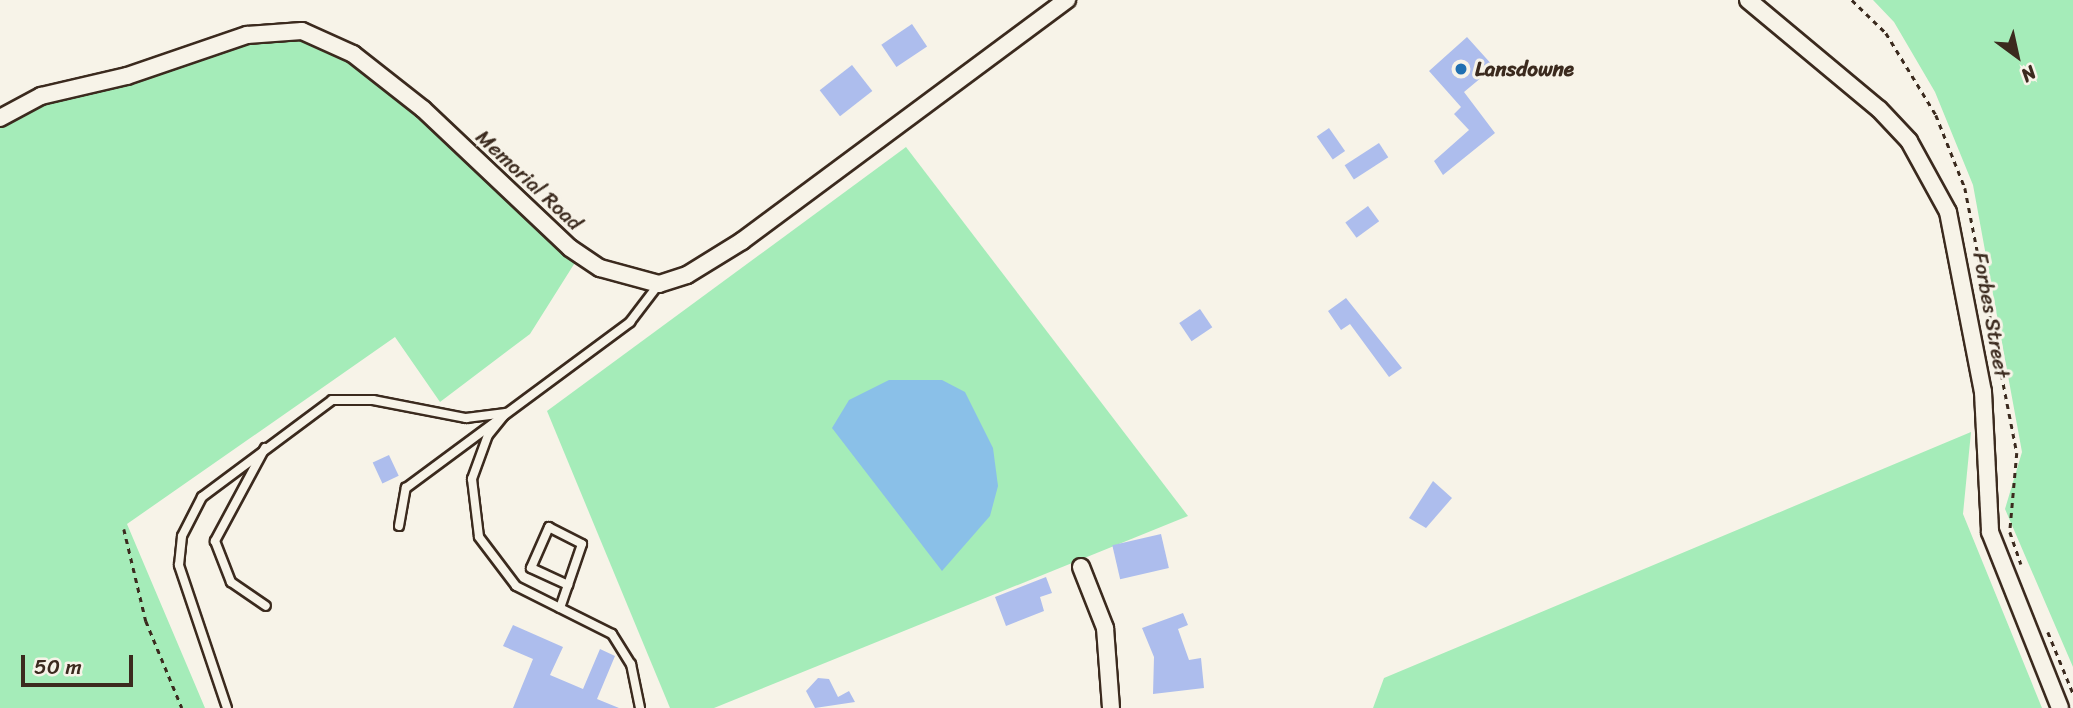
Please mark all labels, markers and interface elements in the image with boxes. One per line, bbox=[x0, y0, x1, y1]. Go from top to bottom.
north arrow bbox=[1982, 21, 2052, 91]
place label: Lansdowne bbox=[1475, 56, 1574, 82]
text: N bbox=[2014, 57, 2043, 91]
marker: Lansdowne bbox=[1453, 61, 1469, 77]
street label: Memorial Road bbox=[471, 124, 587, 236]
street label: Forbes Street bbox=[1967, 250, 2015, 380]
scale bar bbox=[24, 642, 136, 686]
text: 50 m bbox=[34, 648, 82, 686]

